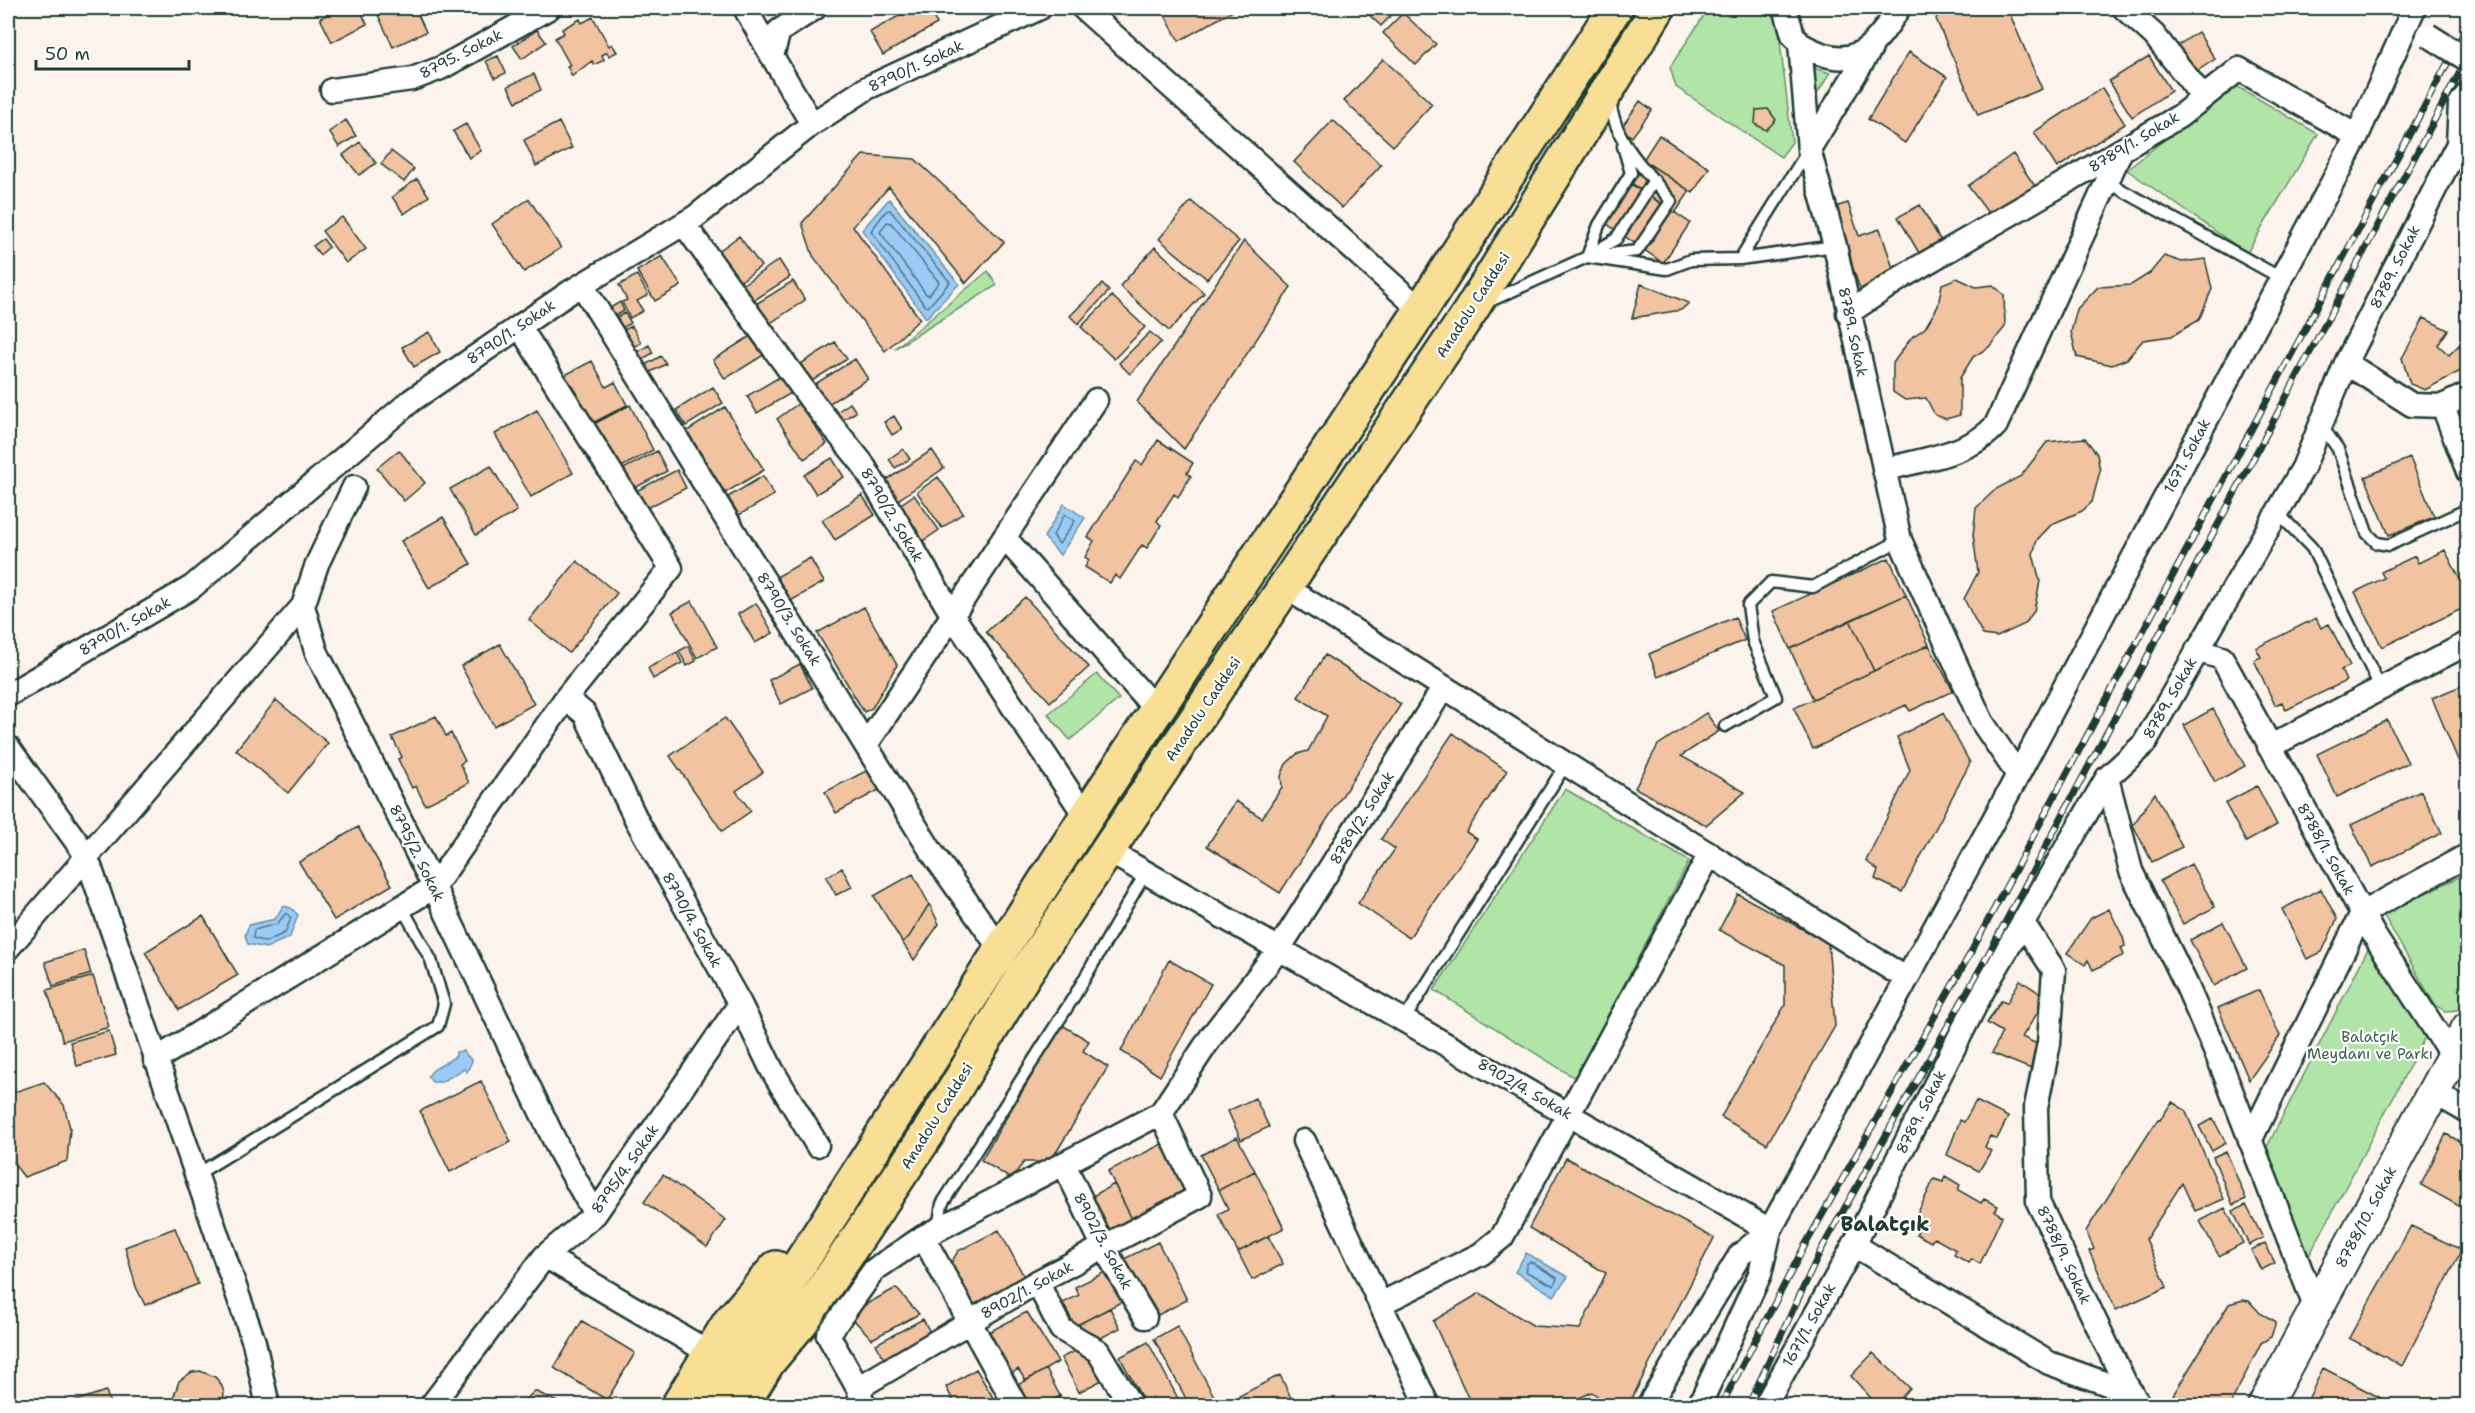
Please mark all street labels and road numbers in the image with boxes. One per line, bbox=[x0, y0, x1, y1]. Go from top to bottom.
street label: 8795. Sokak bbox=[416, 25, 506, 83]
street label: 8790/1. Sokak bbox=[865, 35, 967, 97]
street label: 8789/1. Sokak bbox=[2085, 107, 2183, 177]
street label: 8789. Sokak bbox=[2365, 222, 2425, 312]
street label: Anadolu Caddesi bbox=[1431, 248, 1515, 362]
street label: 8789. Sokak bbox=[1834, 285, 1872, 379]
street label: 8790/1. Sokak bbox=[463, 295, 559, 369]
street label: 1671. Sokak bbox=[2159, 415, 2215, 497]
street label: 8790/2. Sokak bbox=[856, 464, 928, 566]
street label: 8790/3. Sokak bbox=[752, 568, 826, 670]
street label: 8790/1. Sokak bbox=[76, 592, 174, 660]
street label: Anadolu Caddesi bbox=[1161, 653, 1245, 765]
street label: 8789. Sokak bbox=[2139, 653, 2201, 743]
street label: 8789/2. Sokak bbox=[1325, 767, 1399, 869]
street label: 8788/1. Sokak bbox=[2292, 799, 2360, 899]
street label: 8795/2. Sokak bbox=[385, 801, 449, 905]
street label: 8790/4. Sokak bbox=[658, 869, 726, 971]
street label: 8902/4. Sokak bbox=[1474, 1054, 1576, 1124]
street label: Anadolu Caddesi bbox=[896, 1059, 978, 1173]
street label: 8789. Sokak bbox=[1891, 1067, 1951, 1157]
street label: 8795/4. Sokak bbox=[587, 1120, 663, 1218]
street label: 8788/10. Sokak bbox=[2331, 1163, 2401, 1271]
street label: 8902/3. Sokak bbox=[1069, 1189, 1137, 1293]
street label: 8788/9. Sokak bbox=[2032, 1202, 2096, 1308]
street label: 8902/1. Sokak bbox=[977, 1256, 1077, 1324]
street label: 1671/1. Sokak bbox=[1778, 1280, 1840, 1370]

